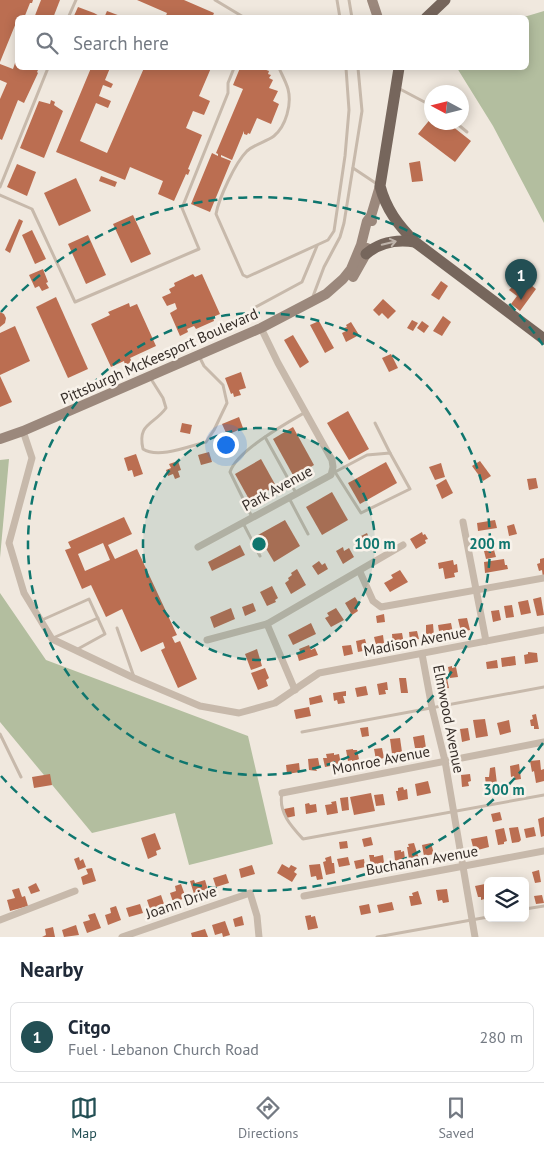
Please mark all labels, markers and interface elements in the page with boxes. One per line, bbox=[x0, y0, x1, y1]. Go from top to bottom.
search box bbox=[15, 15, 529, 70]
icon: search bbox=[33, 29, 61, 57]
text: Search here bbox=[73, 31, 169, 55]
north arrow bbox=[424, 85, 469, 130]
one-way arrow bbox=[381, 238, 397, 247]
pin: 1 bbox=[505, 259, 537, 300]
street label: Pittsburgh McKeesport Boulevard bbox=[57, 304, 261, 408]
your location bbox=[213, 432, 239, 458]
street label: Park Avenue bbox=[238, 461, 316, 515]
text: 100 m bbox=[354, 534, 396, 553]
text: 200 m bbox=[469, 534, 511, 553]
centre of rings bbox=[250, 535, 268, 553]
street label: Madison Avenue bbox=[362, 622, 468, 660]
street label: Elmwood Avenue bbox=[429, 663, 469, 775]
street label: Monroe Avenue bbox=[330, 741, 432, 779]
text: 300 m bbox=[483, 780, 525, 799]
street label: Buchanan Avenue bbox=[364, 841, 480, 879]
map controls bbox=[484, 877, 529, 922]
button: layers bbox=[484, 877, 529, 922]
street label: Joann Drive bbox=[142, 881, 219, 923]
text: Nearby bbox=[20, 956, 83, 983]
text: Citgo bbox=[68, 1015, 111, 1039]
text: 1 bbox=[32, 1027, 42, 1047]
text: 280 m bbox=[480, 1027, 523, 1047]
text: Fuel · Lebanon Church Road bbox=[68, 1039, 259, 1059]
tab: Map bbox=[70, 1094, 98, 1142]
tab: Directions bbox=[238, 1094, 298, 1142]
tab: Saved bbox=[438, 1094, 474, 1142]

